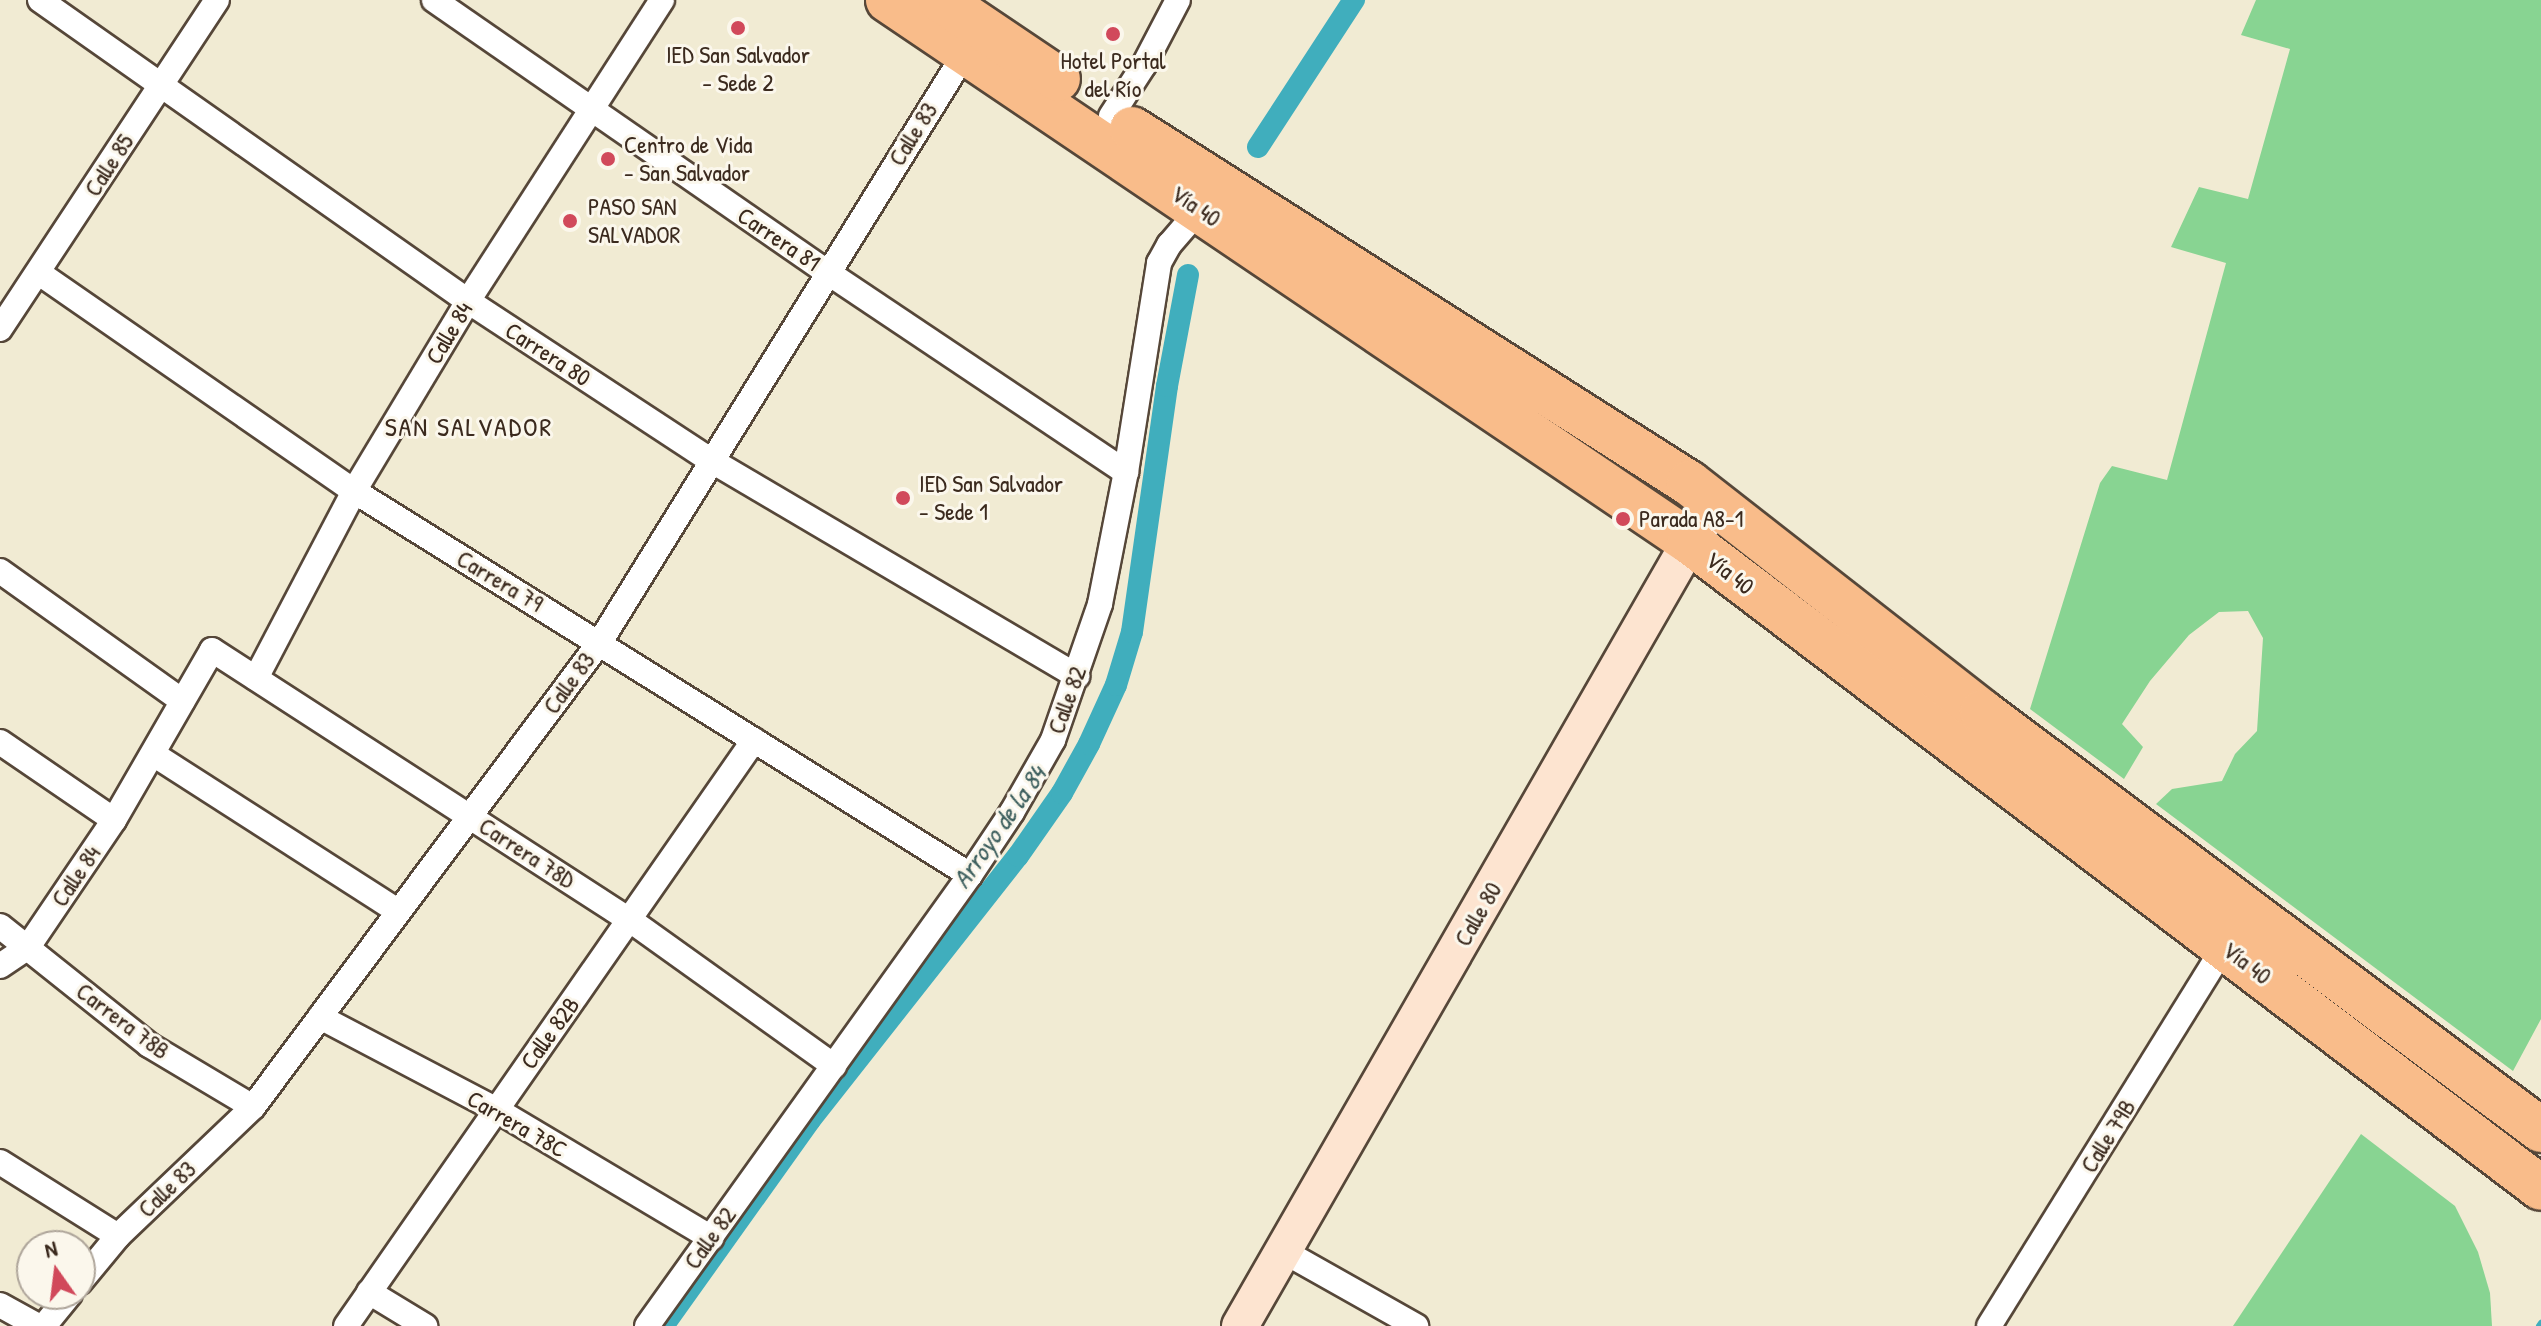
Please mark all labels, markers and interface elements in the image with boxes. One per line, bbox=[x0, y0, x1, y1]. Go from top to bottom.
marker: IED San Salvador - Sede 2 bbox=[729, 19, 747, 37]
marker: Hotel Portal del Río bbox=[1104, 25, 1122, 43]
place label: IED San Salvador - Sede 2 bbox=[666, 41, 810, 97]
place label: Hotel Portal del Río bbox=[1060, 47, 1166, 103]
street label: Calle 83 bbox=[882, 97, 944, 171]
street label: Calle 85 bbox=[78, 128, 140, 202]
place label: Centro de Vida - San Salvador bbox=[624, 131, 752, 187]
marker: Centro de Vida - San Salvador bbox=[599, 150, 617, 168]
street label: Vía 40 bbox=[1166, 179, 1226, 233]
place label: PASO SAN SALVADOR bbox=[588, 193, 680, 249]
street label: Carrera 81 bbox=[732, 201, 826, 277]
marker: PASO SAN SALVADOR bbox=[559, 210, 581, 232]
street label: Calle 84 bbox=[419, 297, 479, 369]
street label: Carrera 80 bbox=[500, 316, 596, 392]
district label: SAN SALVADOR bbox=[385, 411, 553, 443]
place label: IED San Salvador - Sede 1 bbox=[919, 470, 1063, 526]
marker: IED San Salvador - Sede 1 bbox=[894, 489, 912, 507]
place label: Parada A8-1 bbox=[1639, 505, 1743, 533]
marker: Parada A8-1 bbox=[1614, 510, 1632, 528]
street label: Carrera 79 bbox=[452, 544, 548, 618]
street label: Vía 40 bbox=[1700, 545, 1760, 601]
street label: Calle 83 bbox=[537, 647, 601, 719]
street label: Calle 82 bbox=[1042, 662, 1092, 738]
water label: Arroyo de la 84 bbox=[946, 760, 1052, 894]
street label: Carrera 78D bbox=[474, 811, 580, 895]
street label: Calle 84 bbox=[45, 840, 107, 912]
street label: Calle 80 bbox=[1448, 877, 1508, 951]
street label: Vía 40 bbox=[2217, 935, 2277, 991]
street label: Carrera 78B bbox=[71, 977, 175, 1065]
street label: Calle 82B bbox=[514, 991, 586, 1075]
street label: Carrera 78C bbox=[462, 1084, 572, 1164]
street label: Calle 79B bbox=[2074, 1094, 2142, 1178]
street label: Calle 83 bbox=[132, 1155, 202, 1223]
street label: Calle 82 bbox=[678, 1201, 742, 1275]
north arrow bbox=[16, 1230, 96, 1310]
text: N bbox=[41, 1233, 60, 1265]

